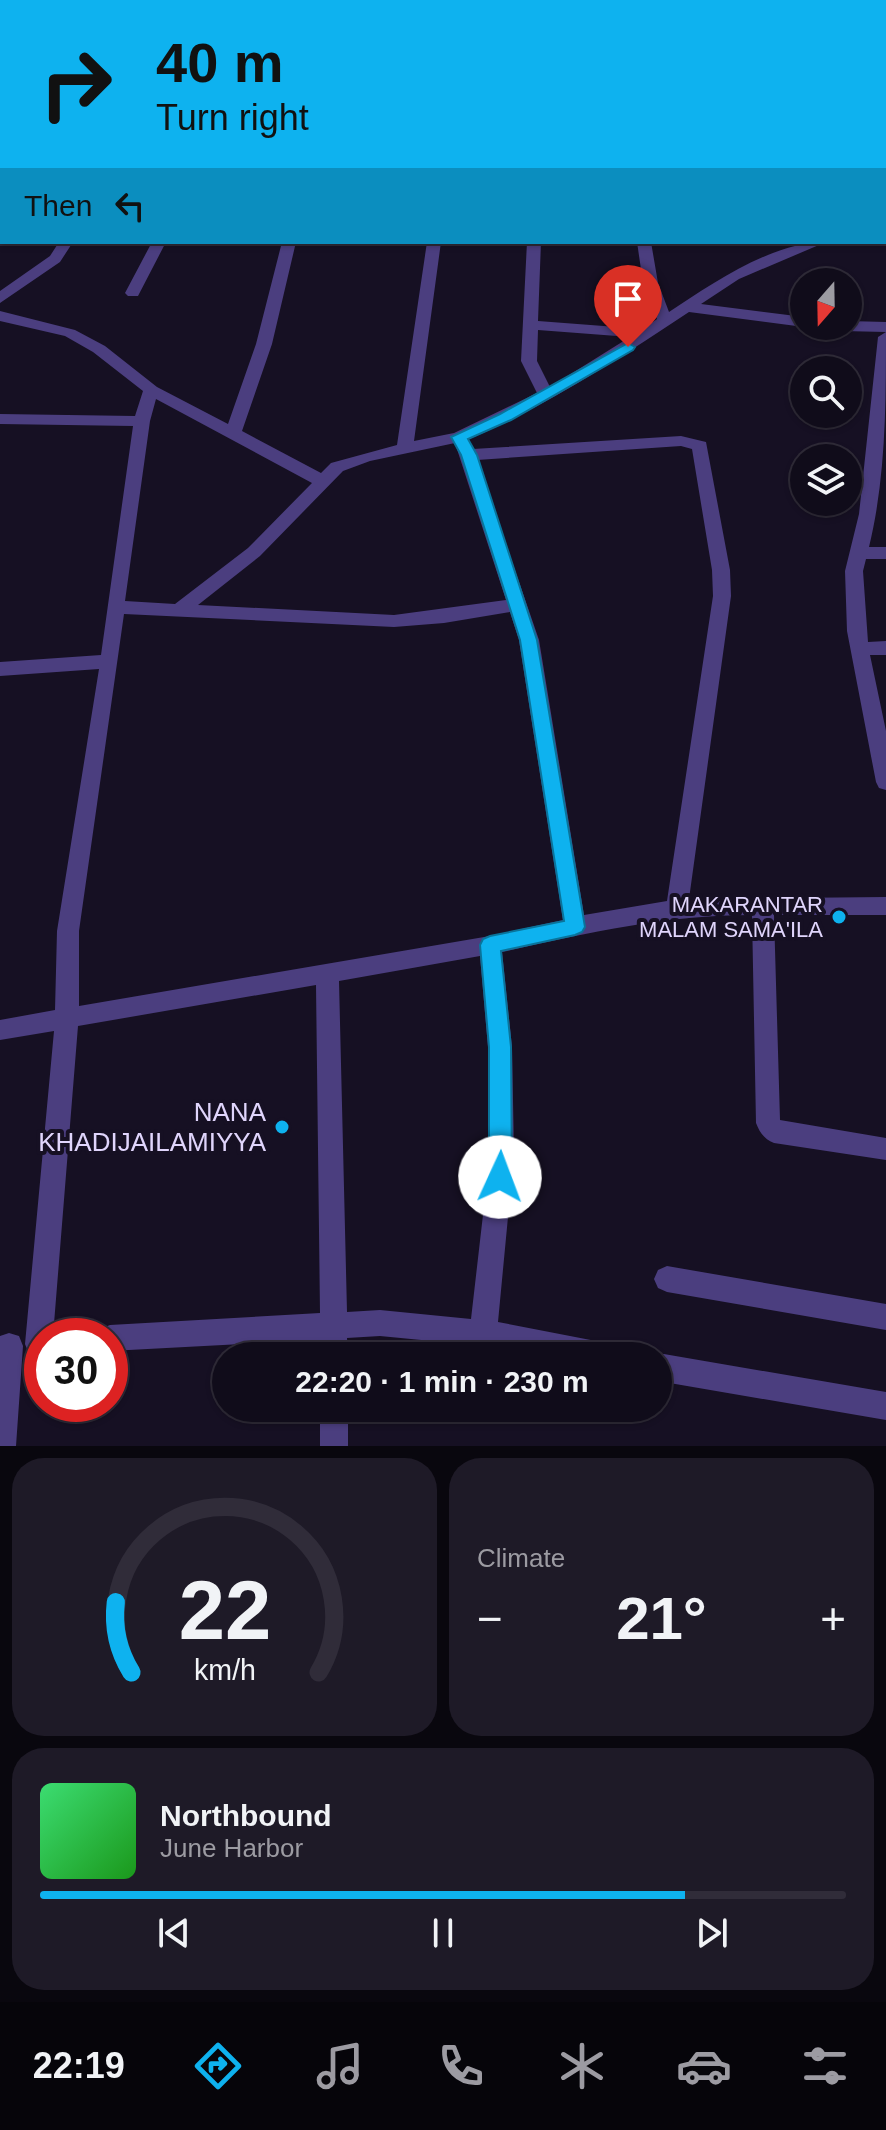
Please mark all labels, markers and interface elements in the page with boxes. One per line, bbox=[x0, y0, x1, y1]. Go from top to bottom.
text: 40 m bbox=[156, 31, 284, 94]
icon: right bbox=[24, 32, 128, 136]
text: Turn right bbox=[156, 97, 309, 138]
icon: left bbox=[108, 184, 152, 228]
text: Then bbox=[24, 189, 92, 222]
pin bbox=[594, 265, 662, 347]
north arrow bbox=[790, 268, 862, 340]
map controls bbox=[790, 268, 862, 516]
icon: arrive bbox=[606, 277, 650, 321]
button: search bbox=[790, 356, 862, 428]
button: layers bbox=[790, 444, 862, 516]
place label: MAKARANTAR MALAM SAMA'ILA bbox=[639, 892, 823, 942]
marker: MAKARANTAR MALAM SAMA'ILA bbox=[830, 908, 848, 926]
place label: NANA KHADIJAILAMIYYA bbox=[38, 1097, 267, 1157]
marker: NANA KHADIJAILAMIYYA bbox=[273, 1118, 291, 1136]
position arrow bbox=[458, 1135, 542, 1219]
speed limit sign: 30 bbox=[24, 1318, 128, 1422]
text: 22:20 · 1 min · 230 m bbox=[295, 1365, 589, 1398]
text: Climate bbox=[477, 1543, 565, 1573]
text: 22 bbox=[178, 1564, 271, 1657]
text: 21° bbox=[616, 1585, 707, 1652]
text: − bbox=[477, 1594, 503, 1643]
text: + bbox=[820, 1594, 846, 1643]
text: km/h bbox=[194, 1654, 255, 1686]
text: Northbound bbox=[160, 1799, 332, 1832]
text: June Harbor bbox=[160, 1833, 303, 1863]
icon: previous bbox=[152, 1911, 196, 1955]
icon: pause bbox=[421, 1911, 465, 1955]
icon: next bbox=[690, 1911, 734, 1955]
icon: directions bbox=[190, 2038, 246, 2094]
icon: music bbox=[312, 2038, 368, 2094]
icon: phone bbox=[433, 2038, 489, 2094]
icon: climate bbox=[554, 2038, 610, 2094]
icon: car bbox=[676, 2038, 732, 2094]
icon: filters bbox=[797, 2038, 853, 2094]
text: 22:19 bbox=[33, 2045, 125, 2086]

